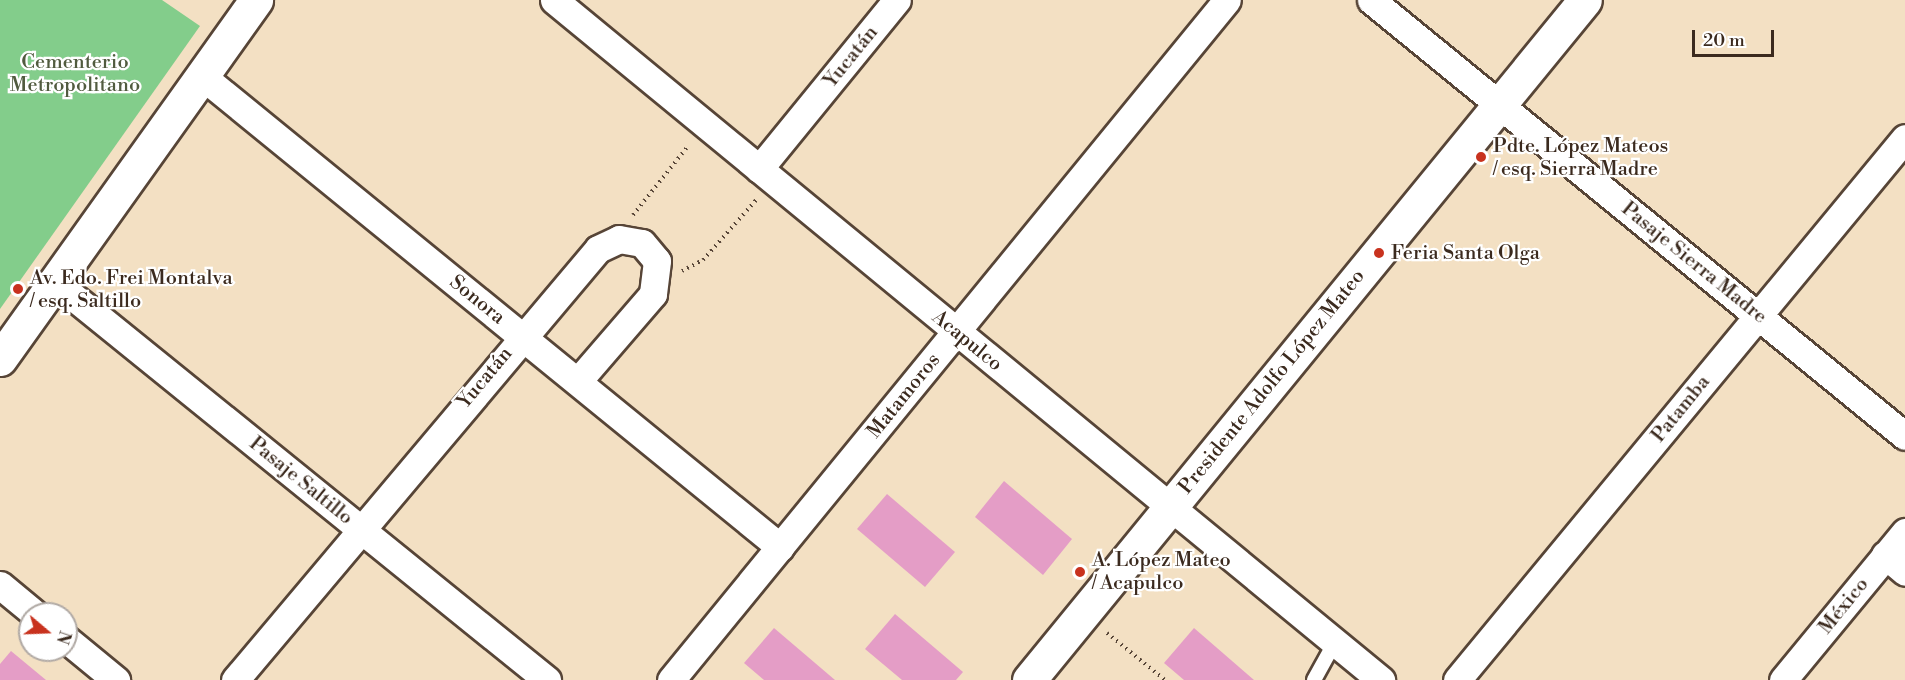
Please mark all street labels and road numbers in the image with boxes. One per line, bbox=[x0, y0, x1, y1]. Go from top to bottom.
street label: Yucatán bbox=[819, 21, 883, 93]
street label: Pasaje Sierra Madre bbox=[1616, 197, 1772, 329]
street label: Presidente Adolfo López Mateo bbox=[1174, 265, 1370, 499]
street label: Sonora bbox=[444, 270, 510, 330]
street label: Acapulco bbox=[927, 305, 1007, 377]
street label: Yucatán bbox=[452, 342, 518, 414]
street label: Matamoros bbox=[862, 349, 946, 443]
street label: Patamba bbox=[1647, 371, 1715, 447]
street label: Pasaje Saltillo bbox=[244, 432, 358, 530]
street label: México bbox=[1814, 573, 1874, 639]

